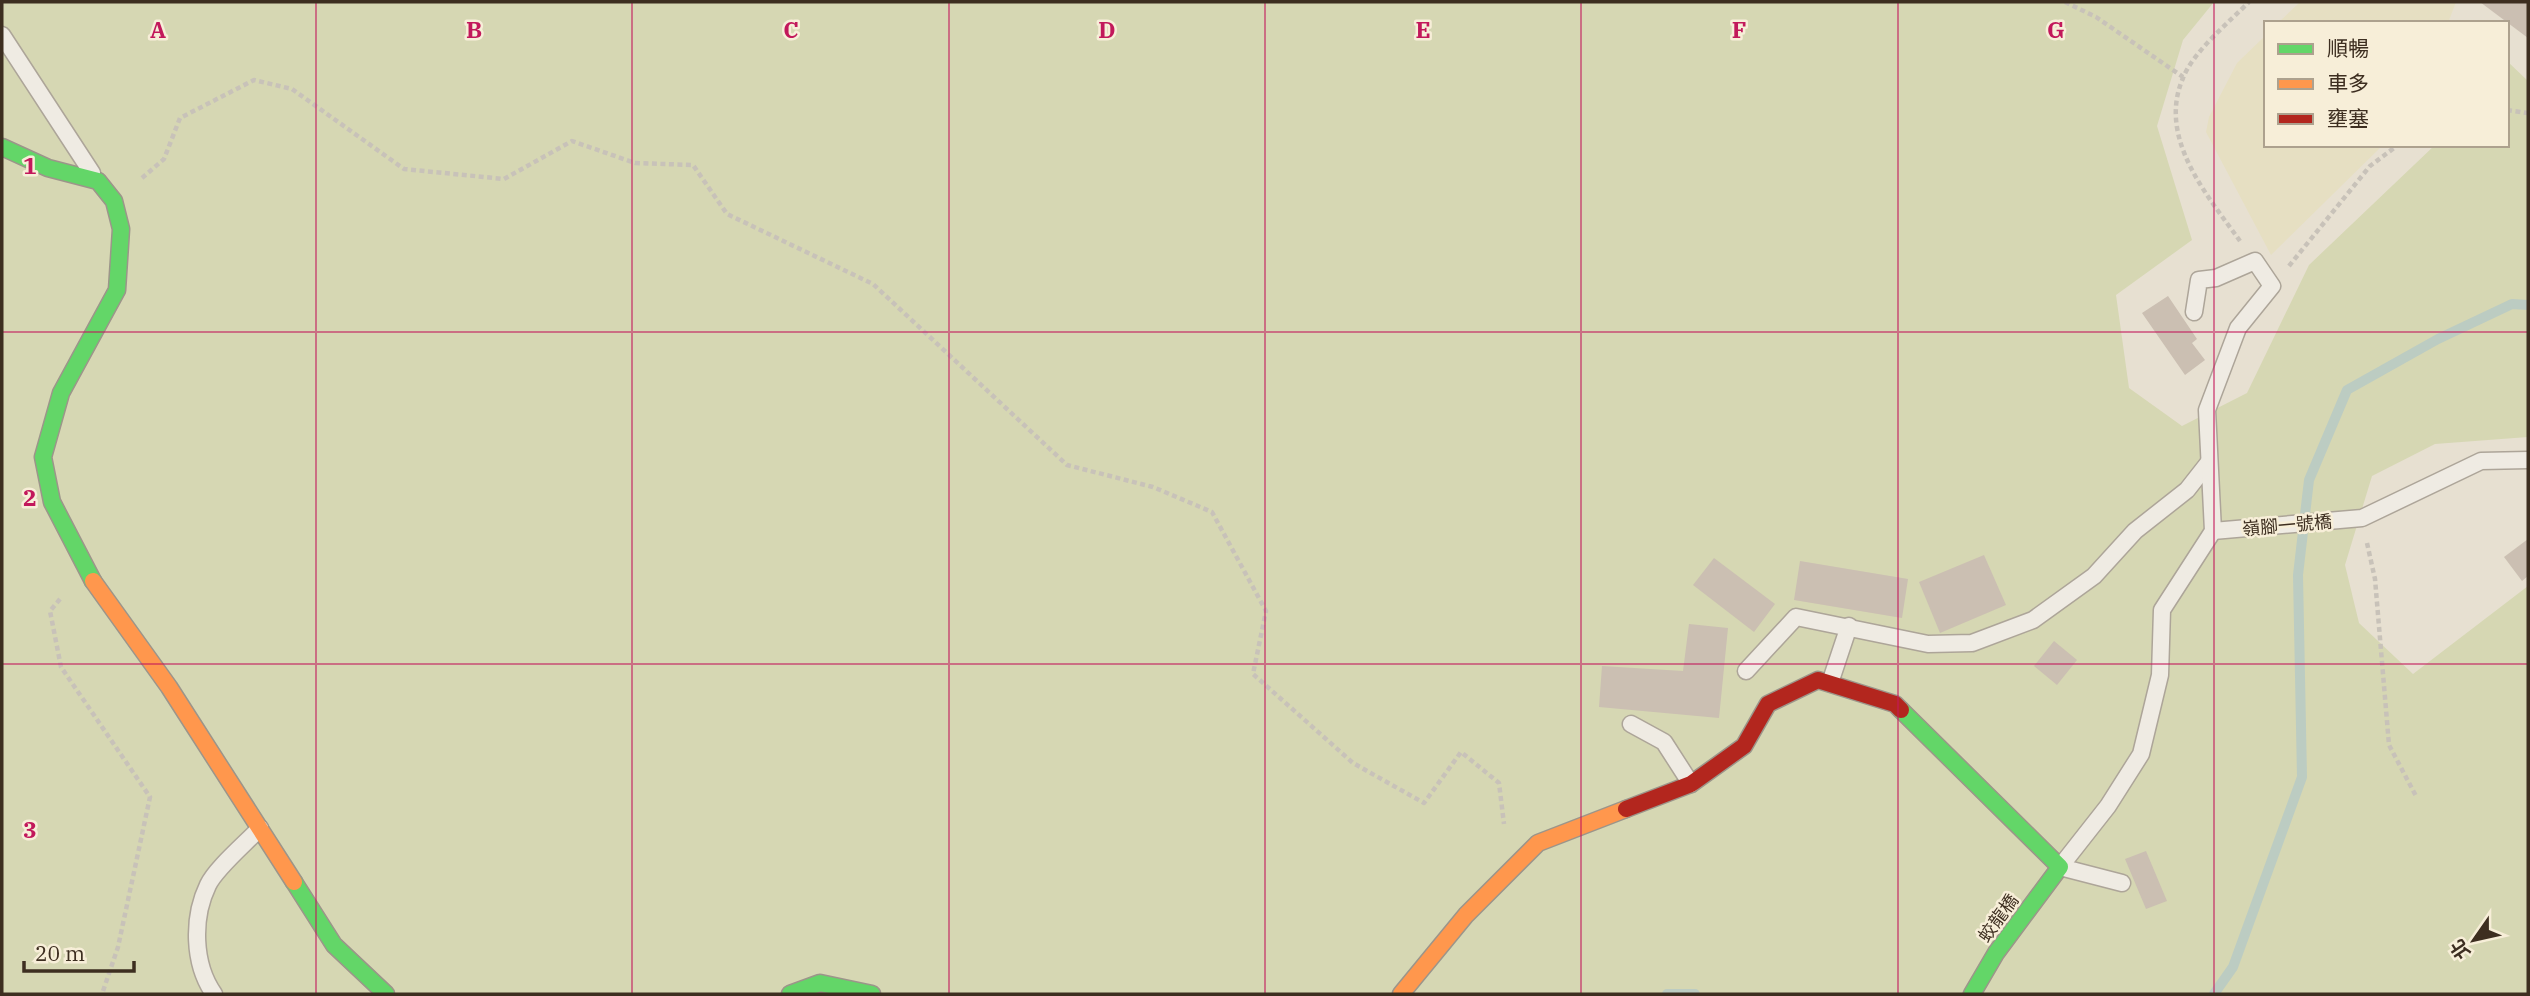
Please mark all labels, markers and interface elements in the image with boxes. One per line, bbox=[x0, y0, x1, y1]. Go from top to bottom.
text: A bbox=[150, 14, 166, 44]
text: B bbox=[466, 14, 482, 44]
text: C bbox=[783, 14, 799, 44]
text: D bbox=[1098, 14, 1116, 44]
text: E bbox=[1415, 14, 1431, 44]
text: F bbox=[1732, 14, 1746, 44]
text: G bbox=[2047, 14, 2065, 44]
legend bbox=[2264, 21, 2509, 147]
text: 順暢 bbox=[2327, 34, 2369, 62]
text: 車多 bbox=[2327, 69, 2369, 97]
text: 壅塞 bbox=[2327, 104, 2369, 132]
text: 1 bbox=[23, 150, 37, 180]
text: 2 bbox=[23, 482, 37, 512]
street label: 嶺腳一號橋 bbox=[2241, 510, 2333, 540]
text: 3 bbox=[23, 814, 37, 844]
street label: 蛟龍橋 bbox=[1973, 889, 2023, 947]
north arrow bbox=[2439, 905, 2509, 975]
scale bar bbox=[24, 930, 135, 974]
text: 北 bbox=[2445, 935, 2475, 964]
text: 20 m bbox=[35, 939, 85, 967]

